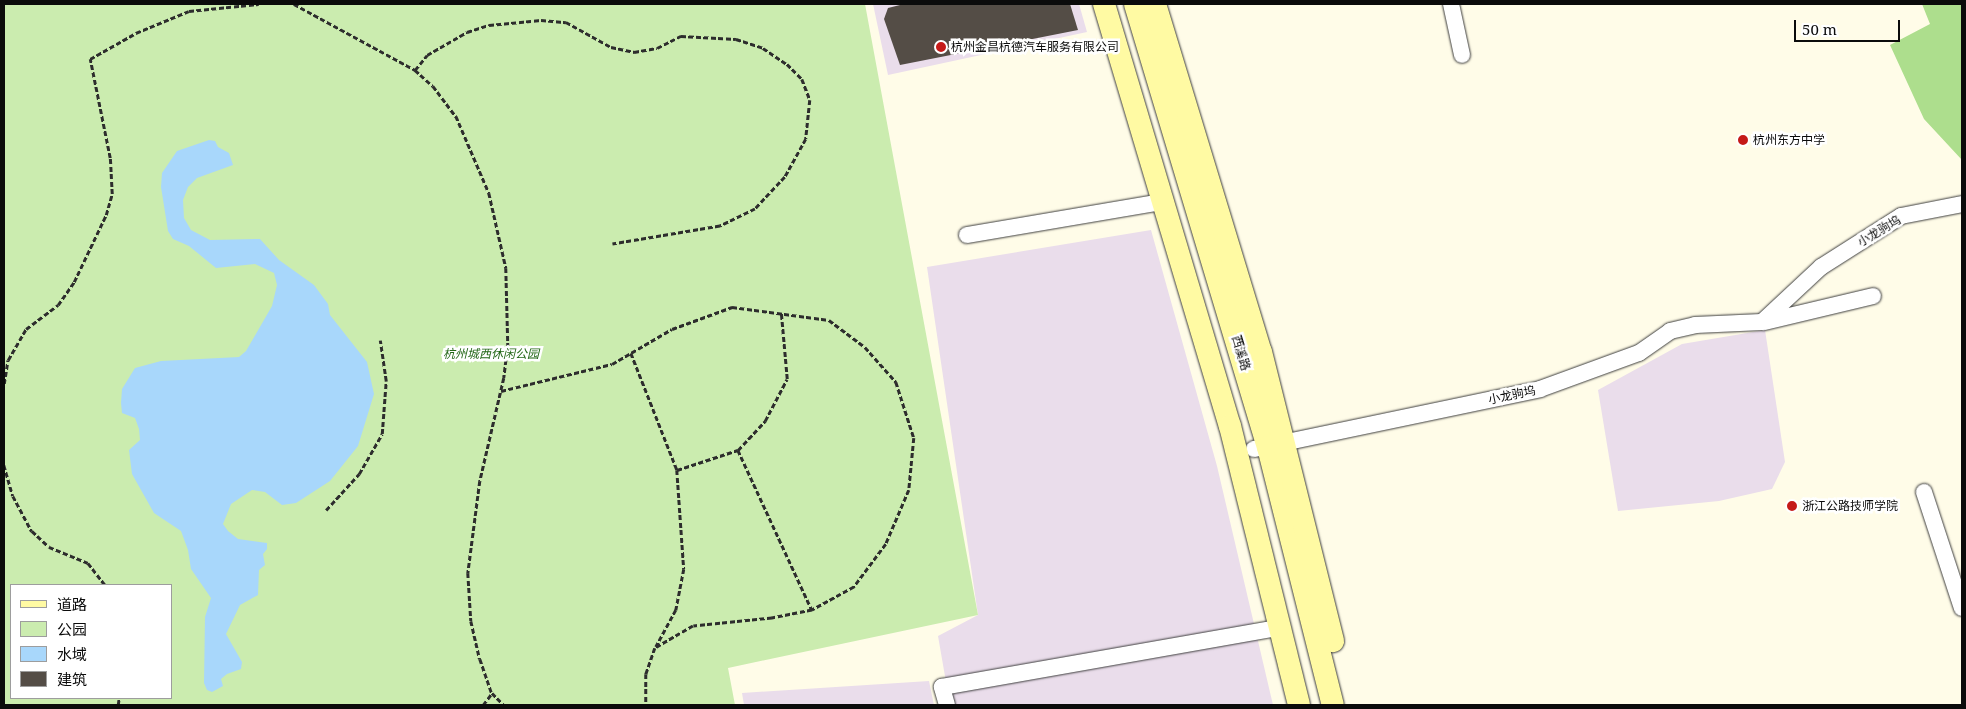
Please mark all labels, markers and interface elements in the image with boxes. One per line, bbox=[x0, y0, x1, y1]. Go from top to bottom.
scale bar bbox=[1796, 10, 1902, 42]
text: 50 m bbox=[1802, 19, 1837, 39]
place label: 杭州金昌杭德汽车服务有限公司 bbox=[951, 40, 1119, 54]
marker: 杭州金昌杭德汽车服务有限公司 bbox=[935, 41, 947, 53]
place label: 杭州东方中学 bbox=[1753, 133, 1825, 147]
marker: 杭州东方中学 bbox=[1737, 134, 1749, 146]
street label: 小龙驹坞 bbox=[1855, 212, 1903, 250]
street label: 西溪路 bbox=[1229, 334, 1253, 372]
park label: 杭州城西休闲公园 bbox=[443, 347, 539, 361]
street label: 小龙驹坞 bbox=[1487, 383, 1537, 407]
place label: 浙江公路技师学院 bbox=[1802, 499, 1898, 513]
marker: 浙江公路技师学院 bbox=[1786, 500, 1798, 512]
legend bbox=[10, 584, 172, 699]
text: 道路 bbox=[57, 594, 87, 614]
text: 公园 bbox=[57, 619, 87, 639]
text: 水域 bbox=[57, 644, 87, 664]
text: 建筑 bbox=[57, 669, 87, 689]

